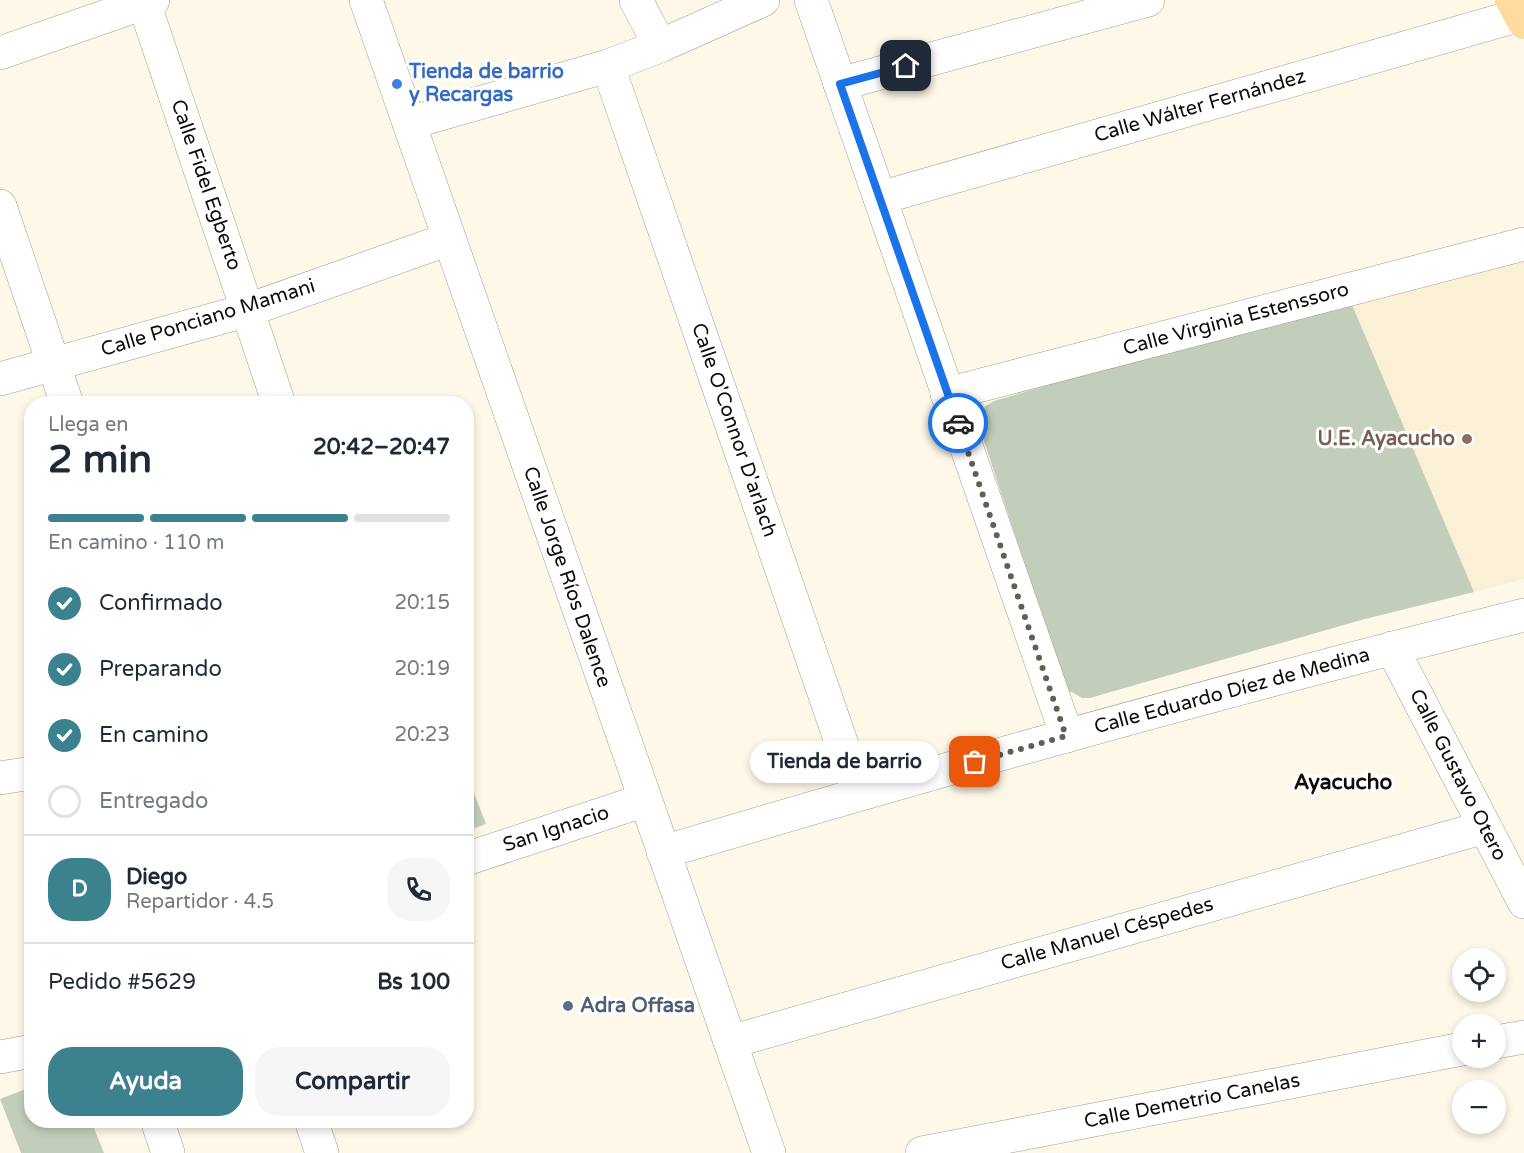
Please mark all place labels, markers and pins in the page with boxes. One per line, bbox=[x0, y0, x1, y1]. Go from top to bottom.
pin bbox=[880, 40, 931, 91]
place label: Tienda de barrio y Recargas bbox=[408, 60, 564, 107]
marker: Tienda de barrio y Recargas bbox=[390, 77, 404, 91]
place label: U.E. Ayacucho bbox=[1318, 427, 1455, 451]
marker: U.E. Ayacucho bbox=[1460, 432, 1474, 446]
pin bbox=[949, 736, 1000, 787]
callout: Tienda de barrio bbox=[750, 741, 939, 783]
place label: Adra Offasa bbox=[580, 994, 695, 1018]
marker: Adra Offasa bbox=[561, 999, 575, 1013]

